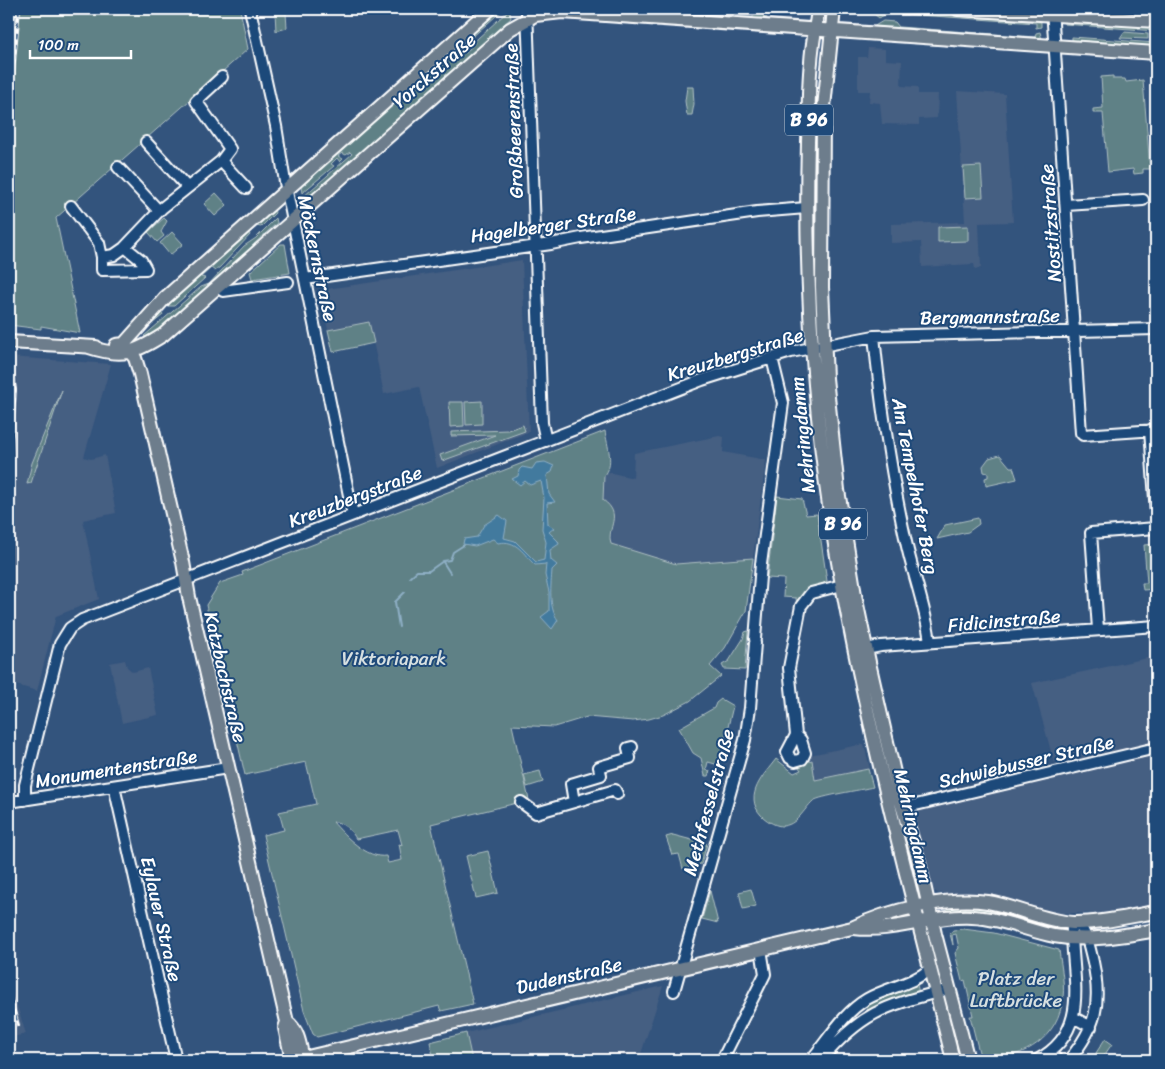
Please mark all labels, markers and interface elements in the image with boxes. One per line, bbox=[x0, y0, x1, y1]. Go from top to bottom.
street label: Yorckstraße bbox=[385, 24, 484, 117]
scale bar bbox=[30, 28, 131, 60]
text: 100 m bbox=[38, 32, 79, 58]
street label: Großbeerenstraße bbox=[494, 43, 533, 199]
road number: B 96 bbox=[785, 104, 833, 136]
street label: Nostitzstraße bbox=[1030, 163, 1071, 283]
street label: Möckernstraße bbox=[288, 192, 347, 324]
street label: Hagelberger Straße bbox=[468, 197, 638, 252]
street label: Bergmannstraße bbox=[920, 299, 1061, 334]
street label: Kreuzbergstraße bbox=[663, 318, 808, 391]
street label: Mehringdamm bbox=[780, 375, 825, 495]
street label: Am Tempelhofer Berg bbox=[882, 394, 949, 577]
street label: Kreuzbergstraße bbox=[283, 456, 427, 537]
road number: B 96 bbox=[819, 508, 867, 540]
street label: Fidicinstraße bbox=[946, 599, 1062, 642]
street label: Katzbachstraße bbox=[194, 608, 257, 746]
park label: Viktoriapark bbox=[342, 642, 446, 675]
street label: Methfesselstraße bbox=[673, 725, 744, 879]
street label: Schwiebusser Straße bbox=[935, 725, 1117, 798]
street label: Monumentenstraße bbox=[33, 739, 199, 798]
street label: Mehringdamm bbox=[884, 765, 943, 887]
street label: Eylauer Straße bbox=[131, 853, 192, 985]
street label: Dudenstraße bbox=[513, 947, 626, 1004]
park label: Platz der Luftbrücke bbox=[970, 962, 1063, 1017]

